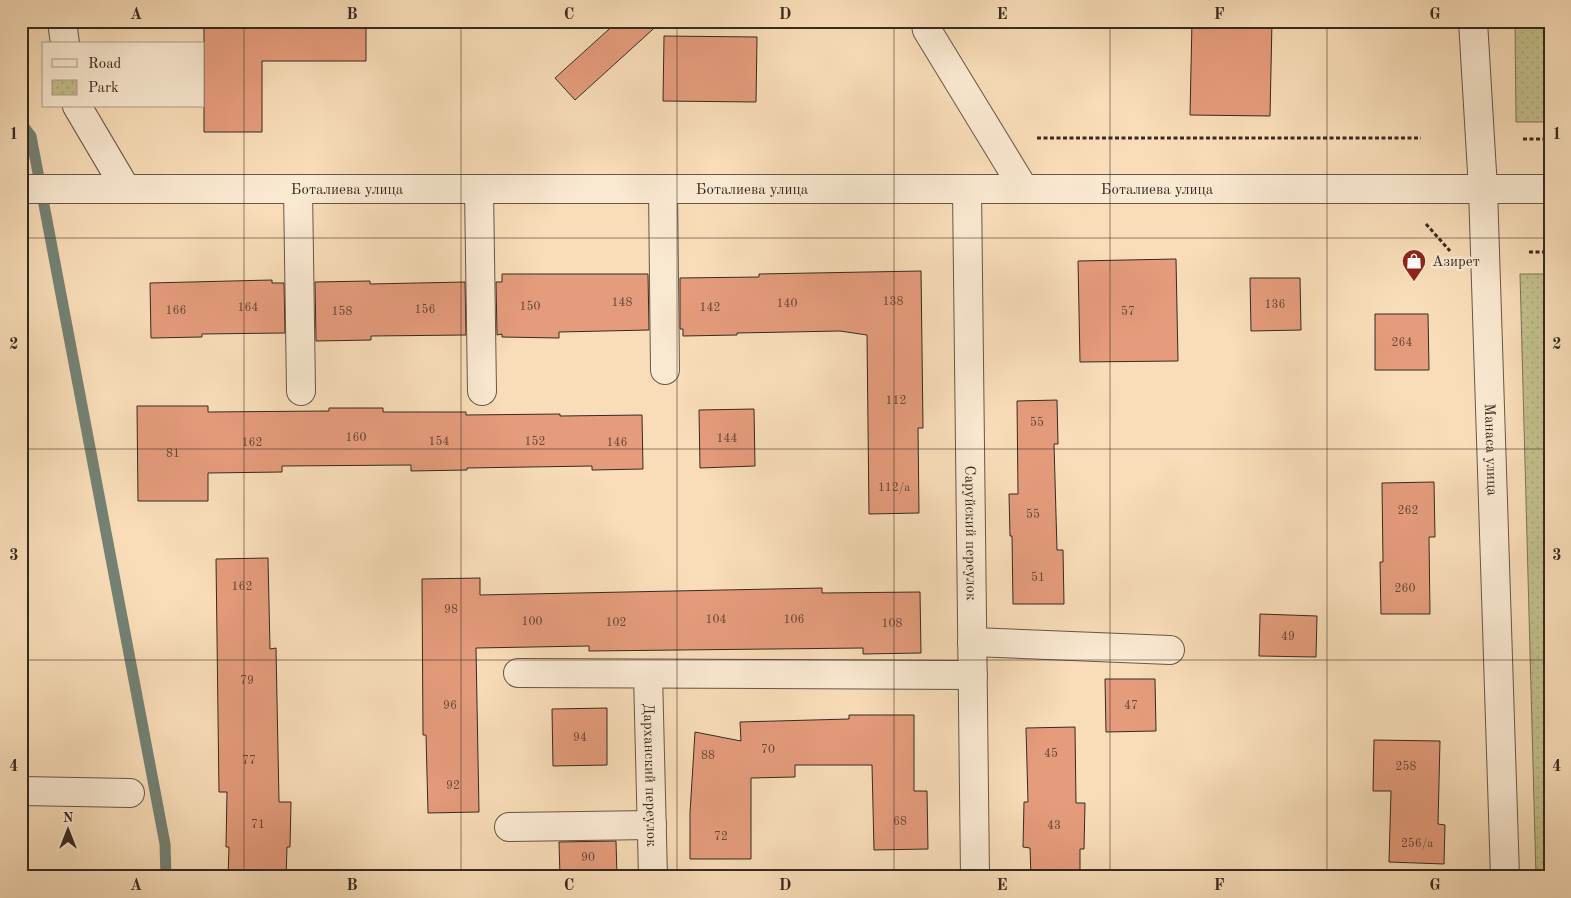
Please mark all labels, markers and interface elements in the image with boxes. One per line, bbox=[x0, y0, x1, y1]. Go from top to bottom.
text: A bbox=[130, 7, 142, 23]
text: B bbox=[346, 7, 358, 23]
text: C bbox=[564, 7, 574, 23]
text: D bbox=[779, 7, 791, 23]
text: E bbox=[996, 7, 1008, 23]
text: F bbox=[1214, 7, 1225, 23]
text: G bbox=[1429, 7, 1441, 23]
legend bbox=[42, 42, 205, 108]
text: Road bbox=[88, 57, 122, 72]
text: Park bbox=[88, 81, 119, 96]
text: 1 bbox=[9, 127, 19, 143]
text: 1 bbox=[1552, 127, 1562, 143]
street label: Боталиева улица bbox=[291, 183, 404, 198]
street label: Боталиева улица bbox=[696, 183, 809, 198]
street label: Боталиева улица bbox=[1101, 183, 1214, 198]
shop icon: Азирет bbox=[1401, 248, 1427, 282]
place label: Азирет bbox=[1432, 255, 1480, 270]
house number: 138 bbox=[883, 296, 903, 308]
house number: 148 bbox=[612, 297, 632, 309]
house number: 140 bbox=[777, 298, 797, 310]
house number: 136 bbox=[1265, 299, 1285, 311]
house number: 150 bbox=[520, 300, 540, 313]
house number: 164 bbox=[238, 302, 258, 314]
house number: 142 bbox=[700, 302, 720, 314]
house number: 156 bbox=[415, 303, 435, 316]
house number: 166 bbox=[166, 305, 186, 317]
house number: 158 bbox=[332, 305, 352, 318]
house number: 57 bbox=[1121, 305, 1135, 318]
text: 2 bbox=[9, 337, 19, 353]
house number: 264 bbox=[1392, 337, 1412, 349]
text: 2 bbox=[1552, 337, 1562, 353]
house number: 112 bbox=[886, 395, 906, 407]
street label: Манаса улица bbox=[1481, 403, 1499, 497]
house number: 55 bbox=[1030, 416, 1044, 429]
house number: 160 bbox=[346, 432, 366, 444]
house number: 144 bbox=[717, 433, 737, 445]
house number: 154 bbox=[429, 435, 449, 448]
house number: 152 bbox=[525, 435, 545, 448]
house number: 162 bbox=[242, 437, 262, 449]
house number: 146 bbox=[607, 437, 627, 449]
house number: 81 bbox=[166, 448, 180, 460]
street label: Саруйский переулок bbox=[961, 465, 978, 601]
house number: 112/а bbox=[878, 482, 910, 494]
house number: 262 bbox=[1398, 505, 1418, 517]
house number: 55 bbox=[1026, 508, 1040, 521]
text: 3 bbox=[9, 548, 19, 564]
text: 3 bbox=[1552, 548, 1562, 564]
house number: 51 bbox=[1031, 571, 1045, 584]
house number: 162 bbox=[232, 581, 252, 593]
house number: 260 bbox=[1395, 583, 1415, 595]
house number: 98 bbox=[444, 604, 458, 616]
house number: 104 bbox=[706, 614, 726, 626]
house number: 106 bbox=[784, 614, 804, 626]
house number: 100 bbox=[522, 616, 542, 628]
house number: 102 bbox=[606, 617, 626, 629]
house number: 108 bbox=[882, 618, 902, 630]
house number: 49 bbox=[1281, 631, 1295, 643]
house number: 79 bbox=[240, 675, 254, 687]
house number: 96 bbox=[443, 700, 457, 712]
house number: 47 bbox=[1124, 700, 1138, 712]
street label: Дарханский переулок bbox=[640, 703, 658, 847]
house number: 94 bbox=[573, 732, 587, 744]
house number: 70 bbox=[761, 744, 775, 756]
house number: 45 bbox=[1044, 747, 1058, 760]
house number: 88 bbox=[701, 750, 715, 762]
house number: 77 bbox=[242, 755, 256, 767]
text: 4 bbox=[9, 759, 19, 775]
text: 4 bbox=[1552, 759, 1562, 775]
house number: 258 bbox=[1396, 760, 1416, 773]
house number: 92 bbox=[446, 780, 460, 792]
north arrow bbox=[42, 806, 92, 856]
text: N bbox=[63, 811, 74, 825]
house number: 68 bbox=[893, 816, 907, 828]
house number: 71 bbox=[251, 819, 265, 831]
house number: 43 bbox=[1047, 820, 1061, 832]
house number: 72 bbox=[714, 831, 728, 843]
house number: 256/а bbox=[1401, 837, 1433, 850]
house number: 90 bbox=[581, 852, 595, 864]
text: A bbox=[130, 878, 142, 894]
text: B bbox=[346, 878, 358, 894]
text: C bbox=[564, 878, 574, 894]
text: D bbox=[779, 878, 791, 894]
text: E bbox=[996, 878, 1008, 894]
text: F bbox=[1214, 878, 1225, 894]
text: G bbox=[1429, 878, 1441, 894]

